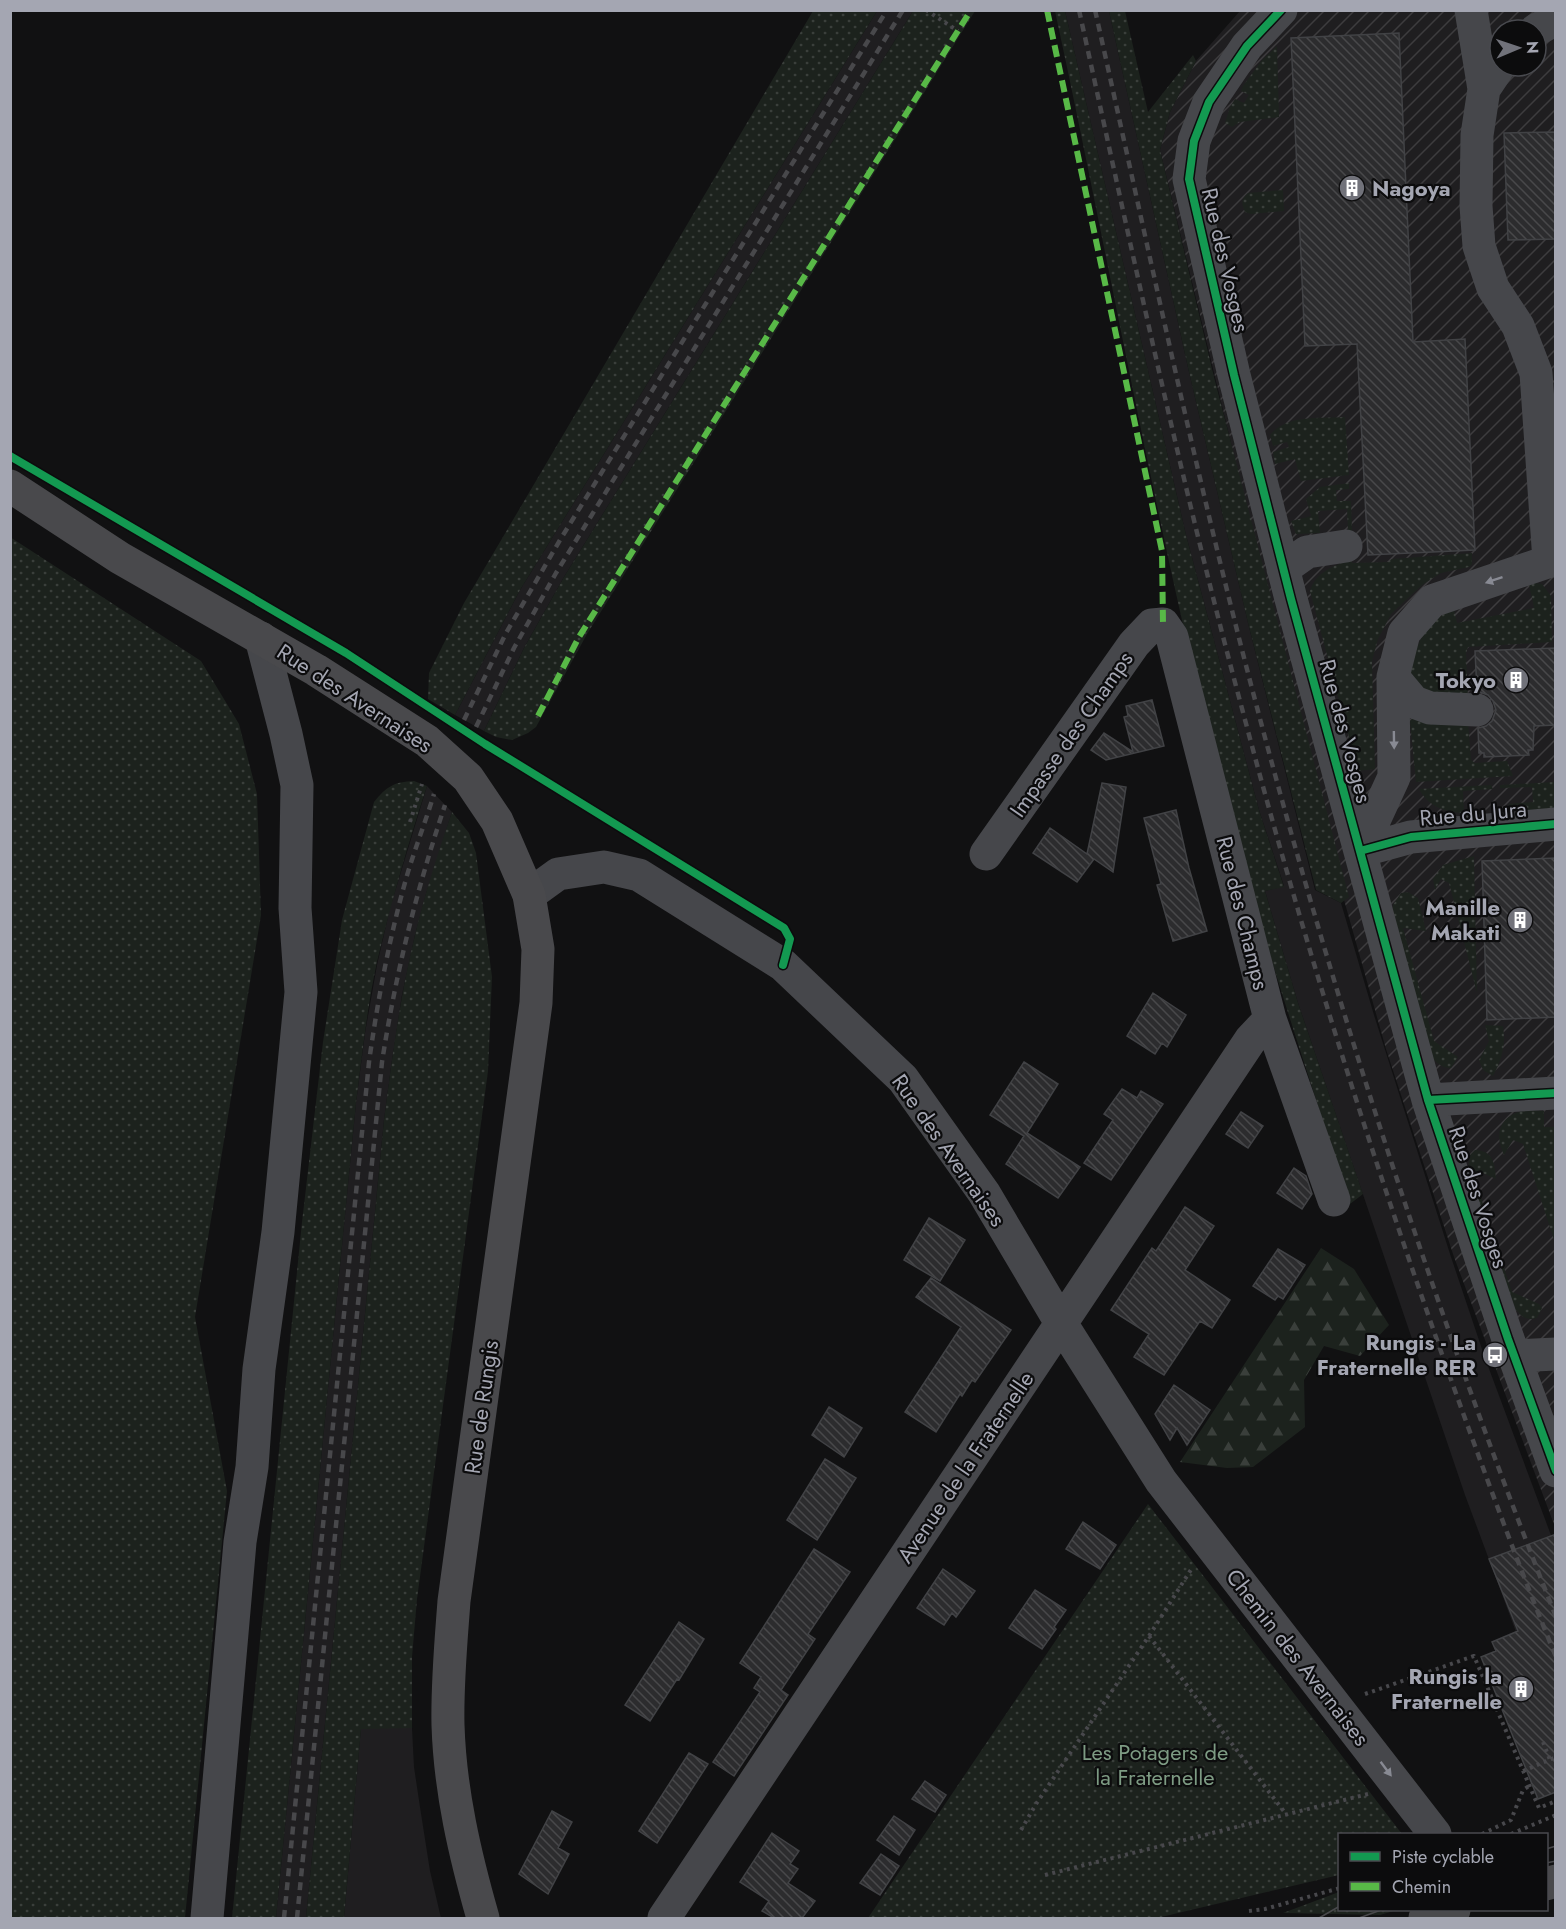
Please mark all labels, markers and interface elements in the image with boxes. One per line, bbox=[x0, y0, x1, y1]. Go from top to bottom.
north arrow bbox=[1488, 18, 1548, 78]
text: N bbox=[1521, 41, 1544, 54]
place label: Nagoya bbox=[1372, 172, 1451, 204]
building icon: Nagoya bbox=[1337, 173, 1367, 203]
street label: Rue des Vosges bbox=[1194, 185, 1258, 336]
one-way arrow bbox=[1484, 576, 1502, 585]
street label: Rue des Avernaises bbox=[271, 636, 439, 760]
street label: Impasse des Champs bbox=[1002, 644, 1141, 824]
street label: Rue des Vosges bbox=[1311, 656, 1381, 807]
place label: Tokyo bbox=[1436, 664, 1496, 696]
building icon: Tokyo bbox=[1501, 665, 1531, 695]
one-way arrow bbox=[1389, 730, 1399, 749]
street label: Rue du Jura bbox=[1418, 792, 1528, 834]
street label: Rue des Champs bbox=[1208, 833, 1278, 993]
place label: Manille Makati bbox=[1425, 891, 1500, 948]
building icon: Manille Makati bbox=[1505, 905, 1535, 935]
street label: Rue des Avernaises bbox=[884, 1067, 1014, 1233]
street label: Rue des Vosges bbox=[1441, 1122, 1517, 1272]
place label: Rungis - La Fraternelle RER bbox=[1317, 1326, 1477, 1383]
street label: Rue de Rungis bbox=[456, 1338, 506, 1476]
bus stop icon: Rungis - La Fraternelle RER bbox=[1480, 1340, 1510, 1370]
street label: Avenue de la Fraternelle bbox=[889, 1365, 1041, 1569]
street label: Chemin des Avernaises bbox=[1219, 1562, 1377, 1752]
place label: Rungis la Fraternelle bbox=[1391, 1660, 1502, 1717]
building icon: Rungis la Fraternelle bbox=[1506, 1674, 1536, 1704]
park label: Les Potagers de la Fraternelle bbox=[1082, 1736, 1228, 1793]
one-way arrow bbox=[1379, 1761, 1392, 1777]
legend bbox=[1338, 1833, 1548, 1911]
text: Piste cyclable bbox=[1392, 1844, 1494, 1870]
text: Chemin bbox=[1392, 1874, 1451, 1900]

